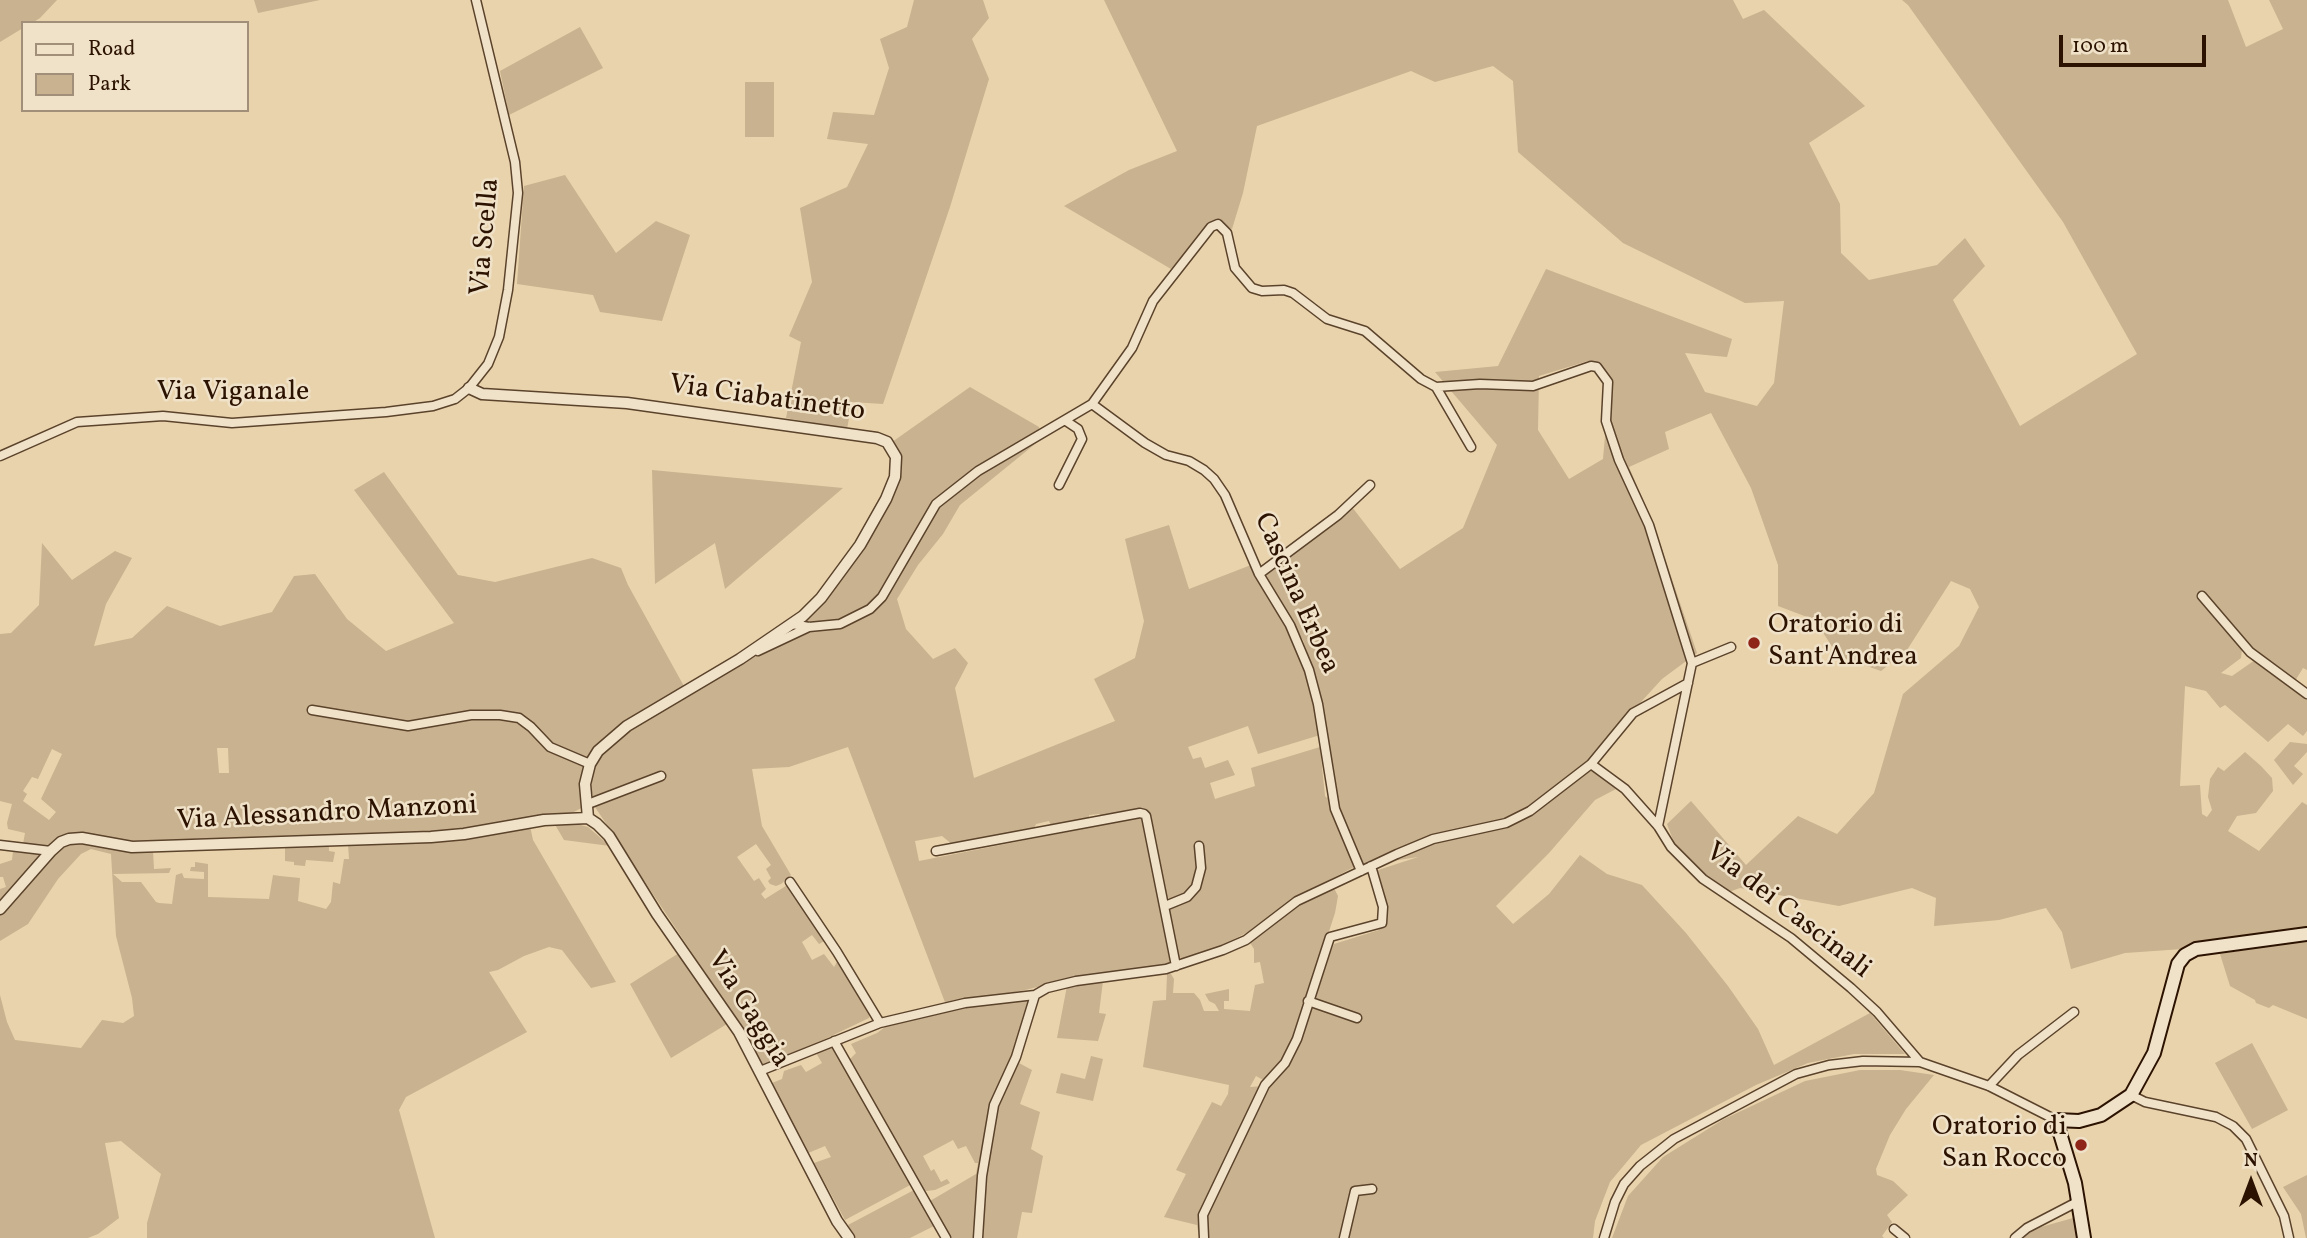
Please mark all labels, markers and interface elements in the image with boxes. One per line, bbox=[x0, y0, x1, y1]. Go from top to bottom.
legend bbox=[21, 21, 248, 112]
scale bar bbox=[2062, 21, 2209, 65]
text: 100 m bbox=[2072, 32, 2129, 61]
text: Road bbox=[88, 35, 135, 64]
text: Park bbox=[88, 70, 131, 99]
street label: Via Scella bbox=[465, 177, 509, 297]
street label: Via Ciabatinetto bbox=[667, 370, 867, 430]
street label: Via Viganale bbox=[157, 377, 309, 411]
street label: Cascina Erbea bbox=[1245, 508, 1345, 680]
place label: Oratorio di Sant'Andrea bbox=[1768, 610, 1918, 676]
marker: Oratorio di Sant'Andrea bbox=[1746, 635, 1762, 651]
street label: Via Alessandro Manzoni bbox=[176, 790, 478, 840]
street label: Via dei Cascinali bbox=[1697, 837, 1877, 987]
street label: Via Gaggia bbox=[698, 945, 796, 1075]
place label: Oratorio di San Rocco bbox=[1932, 1112, 2067, 1178]
marker: Oratorio di San Rocco bbox=[2073, 1137, 2089, 1153]
north arrow bbox=[2216, 1147, 2286, 1217]
text: N bbox=[2244, 1148, 2258, 1174]

